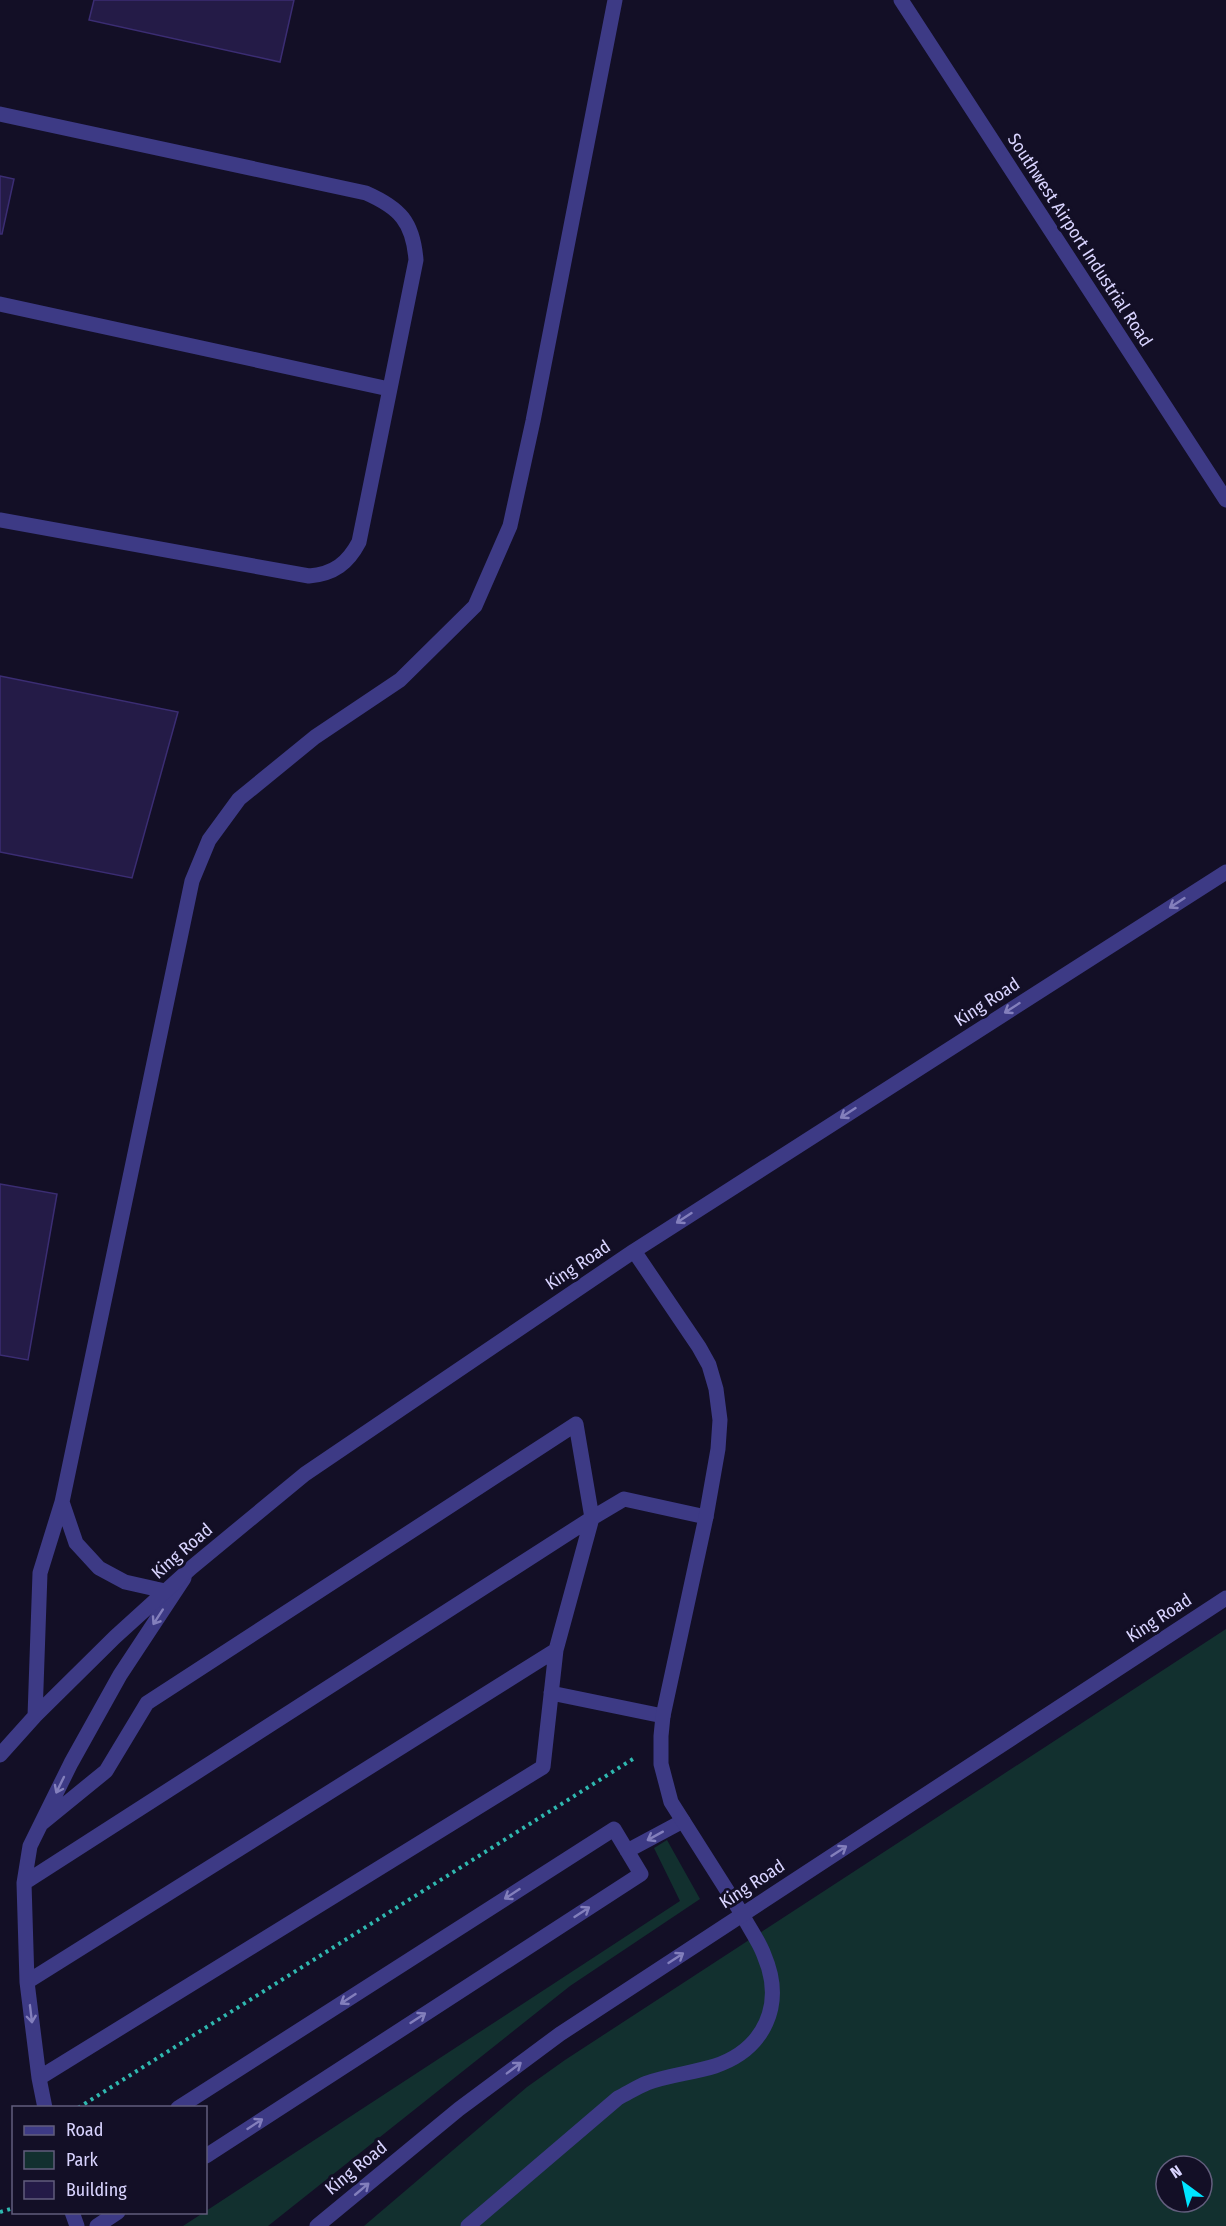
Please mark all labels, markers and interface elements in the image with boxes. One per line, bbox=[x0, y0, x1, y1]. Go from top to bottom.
street label: Southwest Airport Industrial Road bbox=[1003, 129, 1157, 351]
one-way arrow bbox=[1169, 897, 1186, 909]
street label: King Road bbox=[950, 973, 1024, 1031]
one-way arrow bbox=[1004, 1002, 1021, 1015]
one-way arrow bbox=[840, 1108, 857, 1120]
one-way arrow bbox=[676, 1213, 693, 1225]
street label: King Road bbox=[541, 1235, 615, 1295]
street label: King Road bbox=[147, 1519, 217, 1583]
street label: King Road bbox=[1122, 1589, 1196, 1647]
one-way arrow bbox=[152, 1608, 164, 1625]
one-way arrow bbox=[53, 1775, 65, 1793]
one-way arrow bbox=[647, 1830, 664, 1842]
one-way arrow bbox=[830, 1845, 846, 1857]
street label: King Road bbox=[715, 1855, 789, 1913]
one-way arrow bbox=[504, 1889, 521, 1901]
one-way arrow bbox=[573, 1906, 590, 1918]
one-way arrow bbox=[667, 1952, 683, 1964]
one-way arrow bbox=[339, 1993, 356, 2006]
one-way arrow bbox=[26, 2004, 37, 2024]
one-way arrow bbox=[410, 2012, 426, 2024]
one-way arrow bbox=[506, 2061, 522, 2074]
legend bbox=[12, 2106, 207, 2214]
one-way arrow bbox=[246, 2118, 262, 2130]
text: Road bbox=[66, 2119, 103, 2141]
street label: King Road bbox=[320, 2136, 392, 2200]
text: Park bbox=[66, 2149, 99, 2171]
north arrow bbox=[1154, 2154, 1214, 2214]
text: N bbox=[1167, 2161, 1185, 2182]
text: Building bbox=[66, 2179, 127, 2201]
one-way arrow bbox=[354, 2182, 369, 2196]

